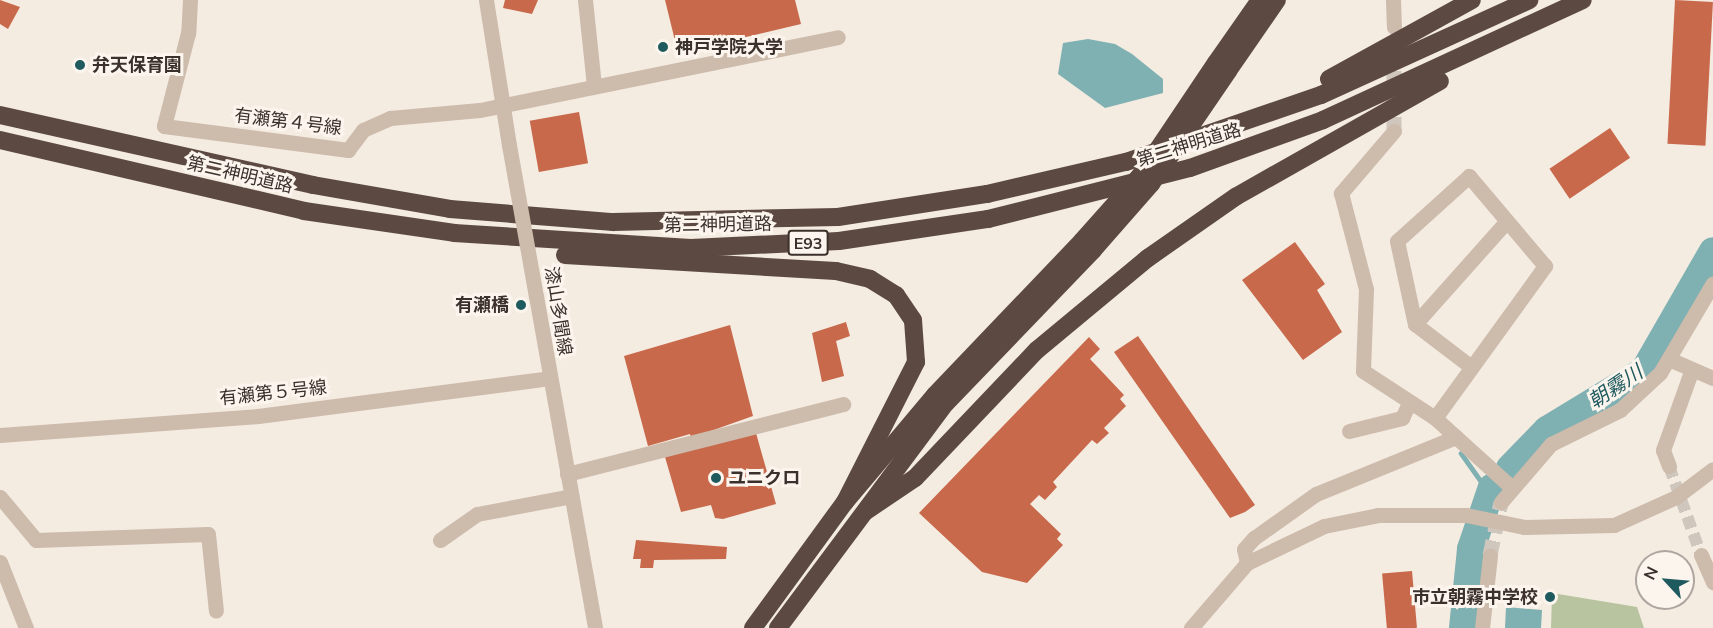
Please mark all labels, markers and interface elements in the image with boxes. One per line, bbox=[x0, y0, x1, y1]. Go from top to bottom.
place label: 神戸学院大学 bbox=[675, 36, 783, 58]
marker: 神戸学院大学 bbox=[656, 40, 670, 54]
place label: 弁天保育園 bbox=[92, 54, 182, 76]
marker: 弁天保育園 bbox=[73, 58, 87, 72]
street label: 有瀬第４号線 bbox=[233, 105, 343, 139]
street label: 第二神明道路 bbox=[1134, 119, 1244, 171]
street label: 第二神明道路 bbox=[185, 152, 295, 198]
street label: 第二神明道路 bbox=[664, 213, 772, 237]
road number: E93 bbox=[787, 230, 829, 256]
street label: 漆山多聞線 bbox=[540, 265, 576, 357]
place label: 有瀬橋 bbox=[455, 294, 509, 316]
marker: 有瀬橋 bbox=[514, 298, 528, 312]
water label: 朝霧川 bbox=[1583, 359, 1647, 413]
street label: 有瀬第５号線 bbox=[218, 377, 328, 409]
place label: ユニクロ bbox=[728, 467, 800, 489]
marker: ユニクロ bbox=[709, 471, 723, 485]
north arrow bbox=[1635, 550, 1695, 610]
text: N bbox=[1639, 563, 1662, 583]
place label: 市立朝霧中学校 bbox=[1412, 586, 1538, 608]
marker: 市立朝霧中学校 bbox=[1543, 590, 1557, 604]

